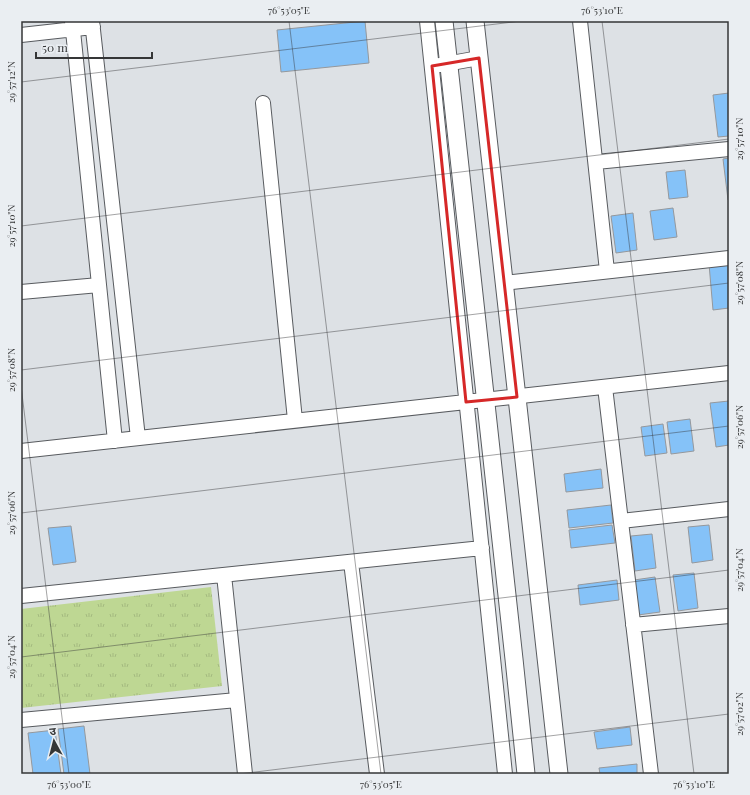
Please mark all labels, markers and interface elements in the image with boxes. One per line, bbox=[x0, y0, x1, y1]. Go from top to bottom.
text: 76°53'05"E bbox=[268, 3, 310, 17]
text: 76°53'10"E bbox=[581, 3, 623, 17]
scale bar bbox=[36, 34, 152, 60]
text: 50 m bbox=[42, 39, 68, 55]
text: 29°57'12"N bbox=[4, 61, 18, 103]
text: 29°57'10"N bbox=[732, 118, 746, 160]
text: 29°57'10"N bbox=[4, 205, 18, 247]
text: 29°57'08"N bbox=[732, 261, 746, 305]
text: 29°57'08"N bbox=[4, 348, 18, 392]
text: 29°57'06"N bbox=[732, 405, 746, 449]
text: 29°57'06"N bbox=[4, 491, 18, 535]
text: 29°57'04"N bbox=[732, 548, 746, 592]
text: 29°57'04"N bbox=[4, 635, 18, 679]
text: 29°57'02"N bbox=[732, 692, 746, 736]
north arrow bbox=[34, 721, 74, 761]
text: उ bbox=[49, 723, 57, 738]
text: 76°53'00"E bbox=[47, 777, 91, 791]
text: 76°53'05"E bbox=[360, 777, 402, 791]
text: 76°53'10"E bbox=[673, 777, 715, 791]

